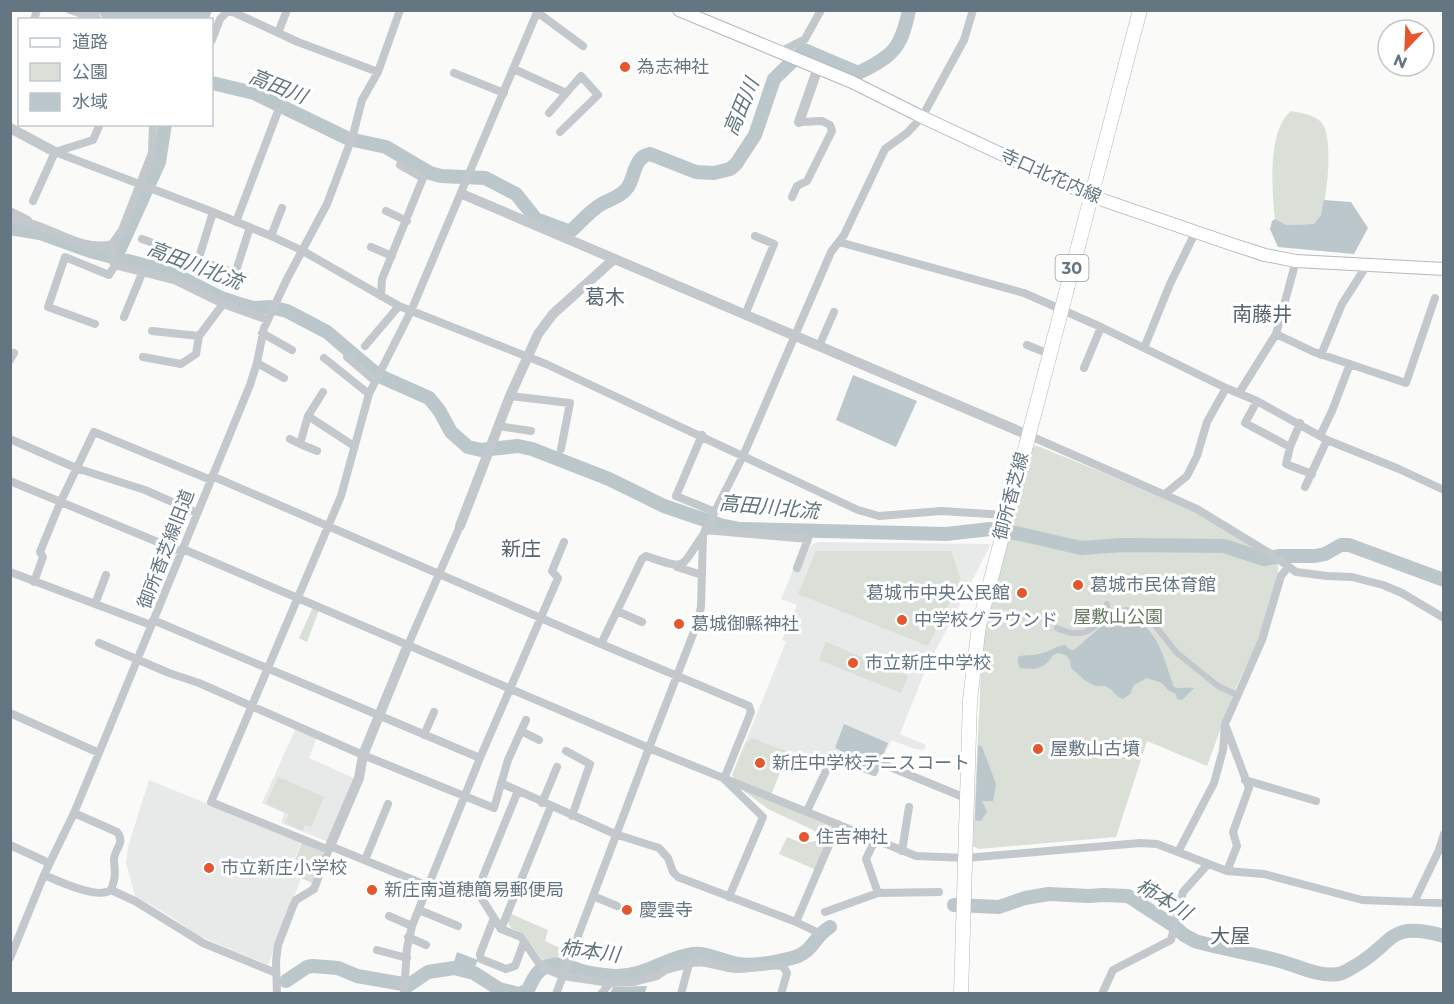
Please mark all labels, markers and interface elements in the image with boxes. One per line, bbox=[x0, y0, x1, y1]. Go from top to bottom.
legend bbox=[18, 18, 213, 126]
north arrow bbox=[1376, 18, 1436, 78]
text: 道路 bbox=[72, 31, 108, 53]
text: N bbox=[1391, 50, 1410, 73]
place label: 為志神社 bbox=[637, 56, 709, 78]
marker: 為志神社 bbox=[618, 60, 632, 74]
text: 公園 bbox=[72, 61, 108, 83]
water label: 高田川 bbox=[246, 64, 312, 109]
water label: 高田川 bbox=[718, 73, 765, 139]
text: 水域 bbox=[72, 91, 108, 113]
street label: 寺口北花内線 bbox=[997, 144, 1105, 208]
water label: 高田川北流 bbox=[144, 236, 249, 295]
road number: 30 bbox=[1056, 255, 1088, 281]
district label: 葛木 bbox=[585, 285, 625, 309]
district label: 南藤井 bbox=[1232, 302, 1292, 326]
street label: 御所香芝線 bbox=[989, 450, 1033, 542]
street label: 御所香芝線旧道 bbox=[133, 486, 199, 612]
water label: 高田川北流 bbox=[718, 491, 823, 524]
district label: 新庄 bbox=[501, 537, 541, 561]
place label: 葛城市民体育館 bbox=[1090, 574, 1216, 596]
marker: 葛城市民体育館 bbox=[1071, 578, 1085, 592]
place label: 葛城市中央公民館 bbox=[866, 582, 1010, 604]
marker: 葛城市中央公民館 bbox=[1015, 586, 1029, 600]
park label: 屋敷山公園 bbox=[1073, 606, 1163, 628]
place label: 中学校グラウンド bbox=[914, 609, 1058, 631]
place label: 葛城御縣神社 bbox=[691, 613, 799, 635]
marker: 中学校グラウンド bbox=[895, 613, 909, 627]
marker: 葛城御縣神社 bbox=[672, 617, 686, 631]
place label: 市立新庄中学校 bbox=[865, 652, 991, 674]
marker: 市立新庄中学校 bbox=[846, 656, 860, 670]
place label: 屋敷山古墳 bbox=[1050, 738, 1140, 760]
marker: 屋敷山古墳 bbox=[1031, 742, 1045, 756]
place label: 新庄中学校テニスコート bbox=[772, 752, 970, 774]
marker: 新庄中学校テニスコート bbox=[753, 756, 767, 770]
place label: 住吉神社 bbox=[816, 826, 888, 848]
marker: 住吉神社 bbox=[797, 830, 811, 844]
place label: 市立新庄小学校 bbox=[221, 857, 347, 879]
marker: 市立新庄小学校 bbox=[202, 861, 216, 875]
water label: 柿本川 bbox=[1132, 873, 1198, 926]
place label: 新庄南道穂簡易郵便局 bbox=[384, 879, 564, 901]
marker: 新庄南道穂簡易郵便局 bbox=[365, 883, 379, 897]
place label: 慶雲寺 bbox=[639, 899, 693, 921]
marker: 慶雲寺 bbox=[620, 903, 634, 917]
district label: 大屋 bbox=[1210, 924, 1250, 948]
water label: 柿本川 bbox=[559, 935, 623, 967]

